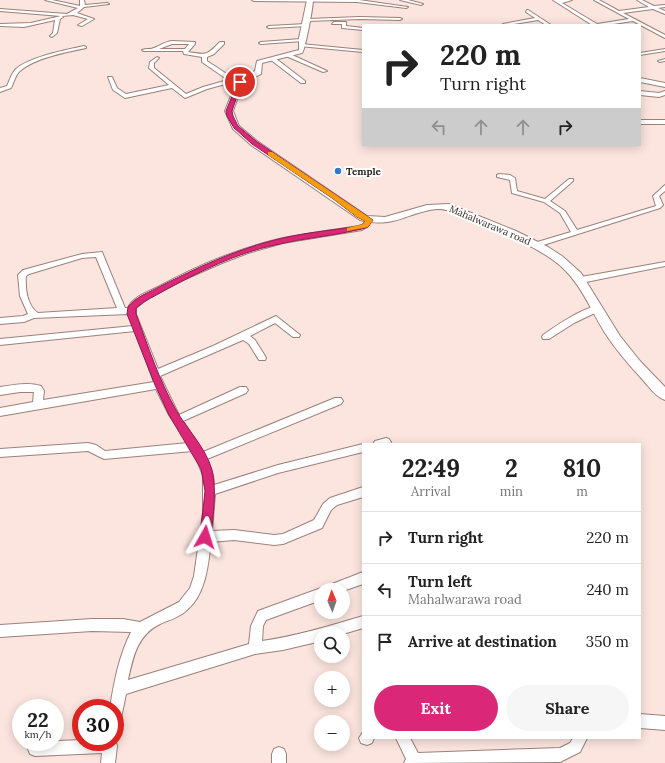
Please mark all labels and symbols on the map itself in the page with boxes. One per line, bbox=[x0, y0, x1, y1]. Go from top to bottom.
pin bbox=[223, 65, 257, 99]
place label: Temple bbox=[346, 165, 382, 178]
marker: Temple bbox=[333, 166, 343, 176]
street label: Mahalwarawa road bbox=[447, 202, 533, 248]
position arrow bbox=[184, 516, 226, 558]
north arrow bbox=[314, 583, 350, 619]
speed limit sign: 30 bbox=[72, 699, 124, 751]

